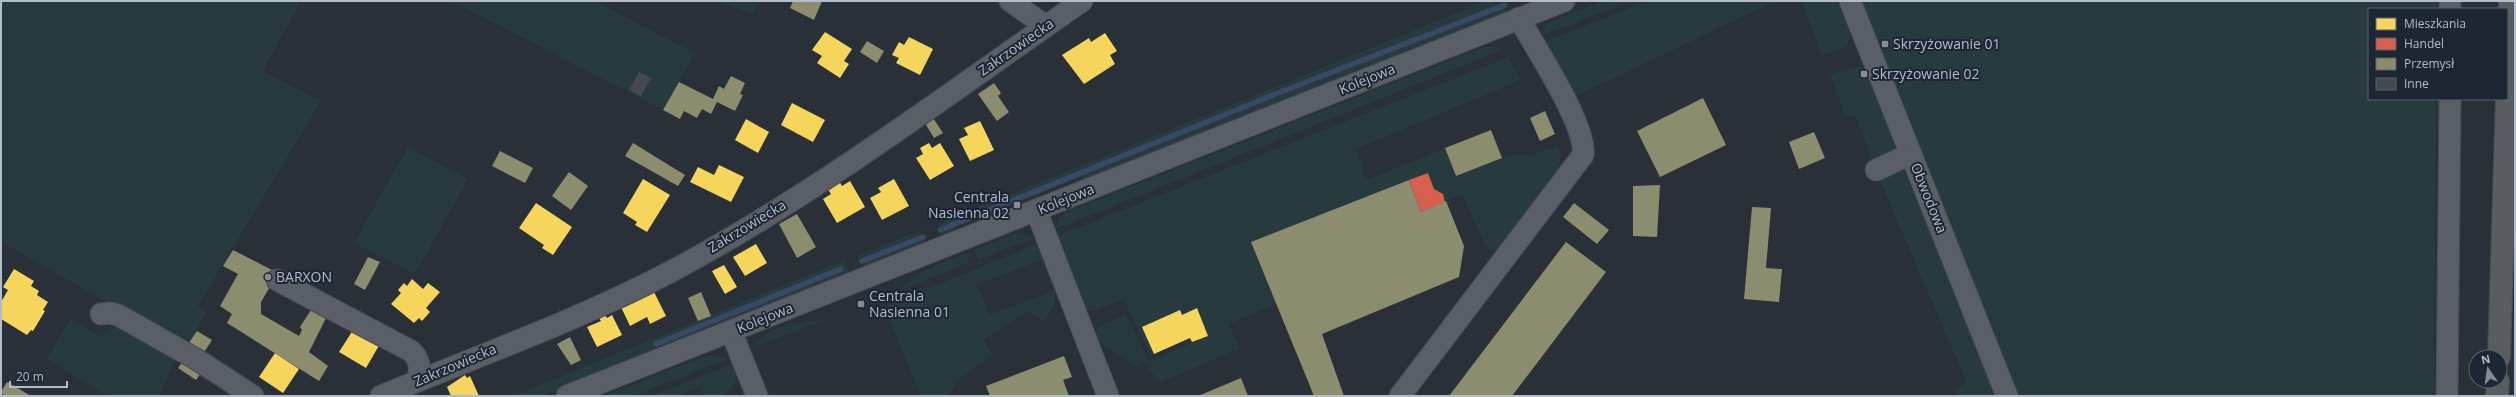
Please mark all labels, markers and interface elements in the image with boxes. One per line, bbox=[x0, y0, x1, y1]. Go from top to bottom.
legend bbox=[2368, 8, 2508, 100]
street label: Zakrzowiecka bbox=[974, 14, 1057, 80]
text: Mieszkania bbox=[2404, 15, 2466, 32]
place label: Skrzyżowanie 01 bbox=[1893, 34, 2001, 53]
text: Handel bbox=[2404, 35, 2444, 52]
marker: Skrzyżowanie 01 bbox=[1880, 39, 1890, 49]
text: Przemysł bbox=[2404, 55, 2455, 72]
street label: Kolejowa bbox=[1336, 59, 1398, 98]
place label: Skrzyżowanie 02 bbox=[1872, 64, 1980, 83]
marker: Skrzyżowanie 02 bbox=[1859, 69, 1869, 79]
text: Inne bbox=[2404, 75, 2429, 92]
street label: Obwodowa bbox=[1907, 160, 1952, 236]
street label: Kolejowa bbox=[1035, 179, 1097, 218]
place label: Centrala Nasienna 02 bbox=[928, 187, 1009, 222]
street label: Zakrzowiecka bbox=[704, 195, 789, 256]
marker: Centrala Nasienna 02 bbox=[1012, 200, 1022, 210]
place label: BARXON bbox=[276, 267, 332, 286]
marker: BARXON bbox=[263, 272, 273, 282]
place label: Centrala Nasienna 01 bbox=[869, 286, 950, 321]
street label: Kolejowa bbox=[734, 298, 796, 337]
marker: Centrala Nasienna 01 bbox=[856, 299, 866, 309]
street label: Zakrzowiecka bbox=[411, 339, 499, 390]
north arrow bbox=[2468, 349, 2508, 389]
text: N bbox=[2480, 350, 2492, 367]
scale bar bbox=[10, 363, 67, 389]
text: 20 m bbox=[16, 368, 44, 385]

